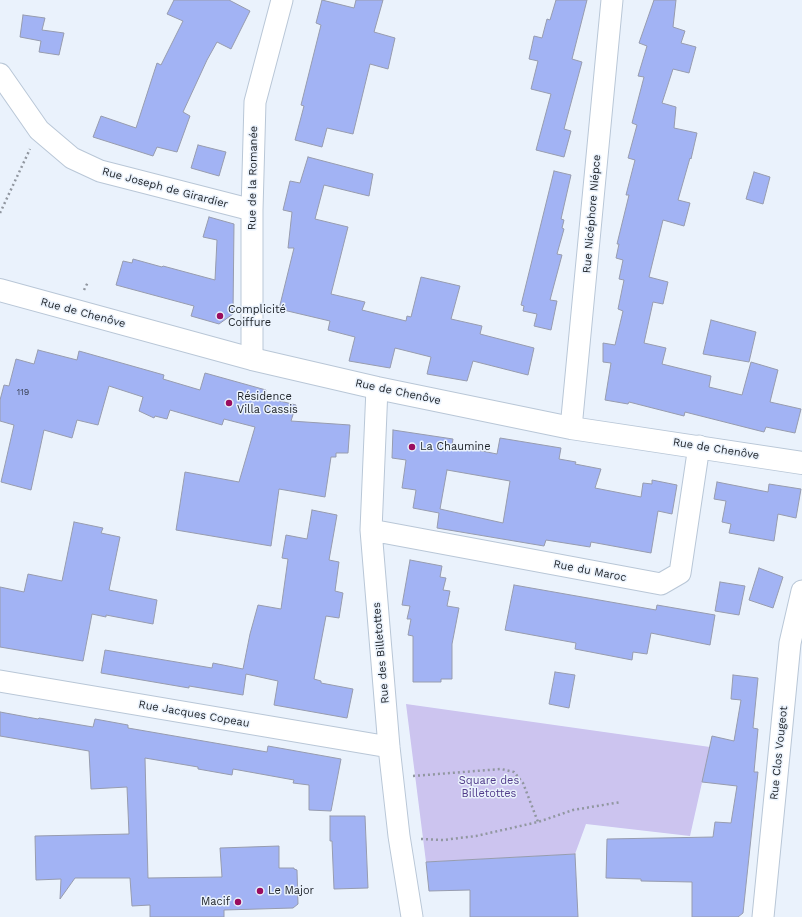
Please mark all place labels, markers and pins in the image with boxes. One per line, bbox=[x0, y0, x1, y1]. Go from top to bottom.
place label: Complicité Coiffure bbox=[228, 303, 286, 329]
marker: Complicité Coiffure bbox=[215, 311, 225, 321]
place label: Résidence Villa Cassis bbox=[237, 390, 298, 416]
marker: Résidence Villa Cassis bbox=[224, 398, 234, 408]
place label: La Chaumine bbox=[420, 440, 490, 454]
marker: La Chaumine bbox=[407, 442, 417, 452]
place label: Le Major bbox=[268, 884, 314, 898]
marker: Le Major bbox=[255, 886, 265, 896]
place label: Macif bbox=[201, 895, 230, 909]
marker: Macif bbox=[233, 897, 243, 907]

